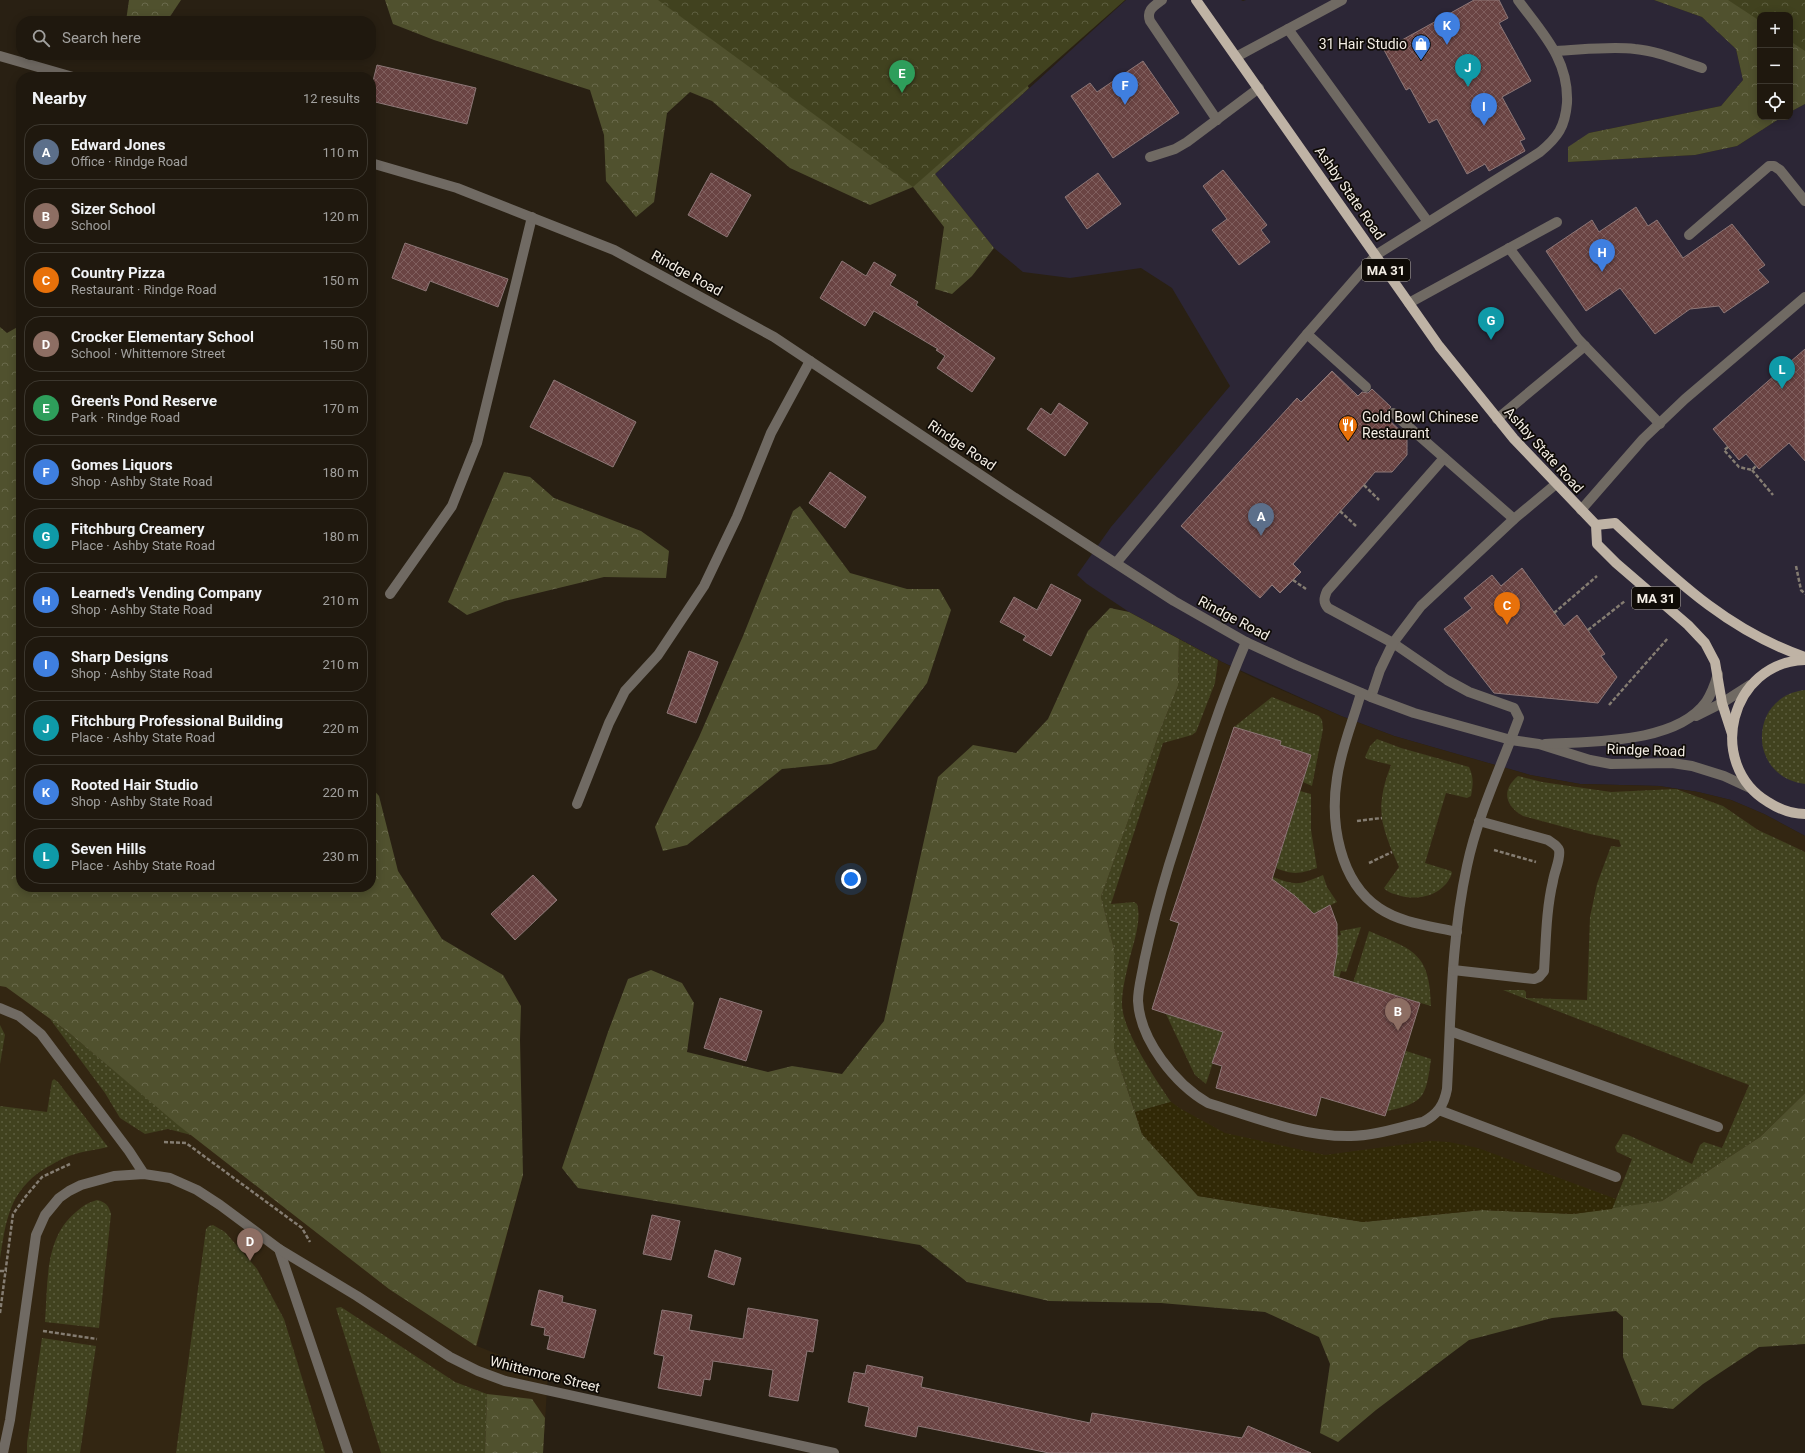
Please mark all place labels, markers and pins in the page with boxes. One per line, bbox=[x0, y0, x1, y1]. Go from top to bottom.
pin: K bbox=[1434, 12, 1460, 45]
shop icon: 31 Hair Studio bbox=[1410, 33, 1432, 61]
place label: 31 Hair Studio bbox=[1319, 36, 1407, 52]
pin: J bbox=[1455, 54, 1481, 87]
pin: E bbox=[889, 60, 915, 93]
pin: F bbox=[1112, 72, 1138, 105]
pin: I bbox=[1471, 93, 1497, 126]
pin: H bbox=[1589, 239, 1615, 272]
pin: G bbox=[1478, 307, 1504, 340]
pin: L bbox=[1769, 356, 1795, 389]
place label: Gold Bowl Chinese Restaurant bbox=[1362, 409, 1478, 441]
restaurant icon: Gold Bowl Chinese Restaurant bbox=[1337, 414, 1359, 442]
pin: A bbox=[1248, 503, 1274, 536]
pin: C bbox=[1494, 592, 1520, 625]
pin: B bbox=[1385, 998, 1411, 1031]
pin: D bbox=[237, 1228, 263, 1261]

